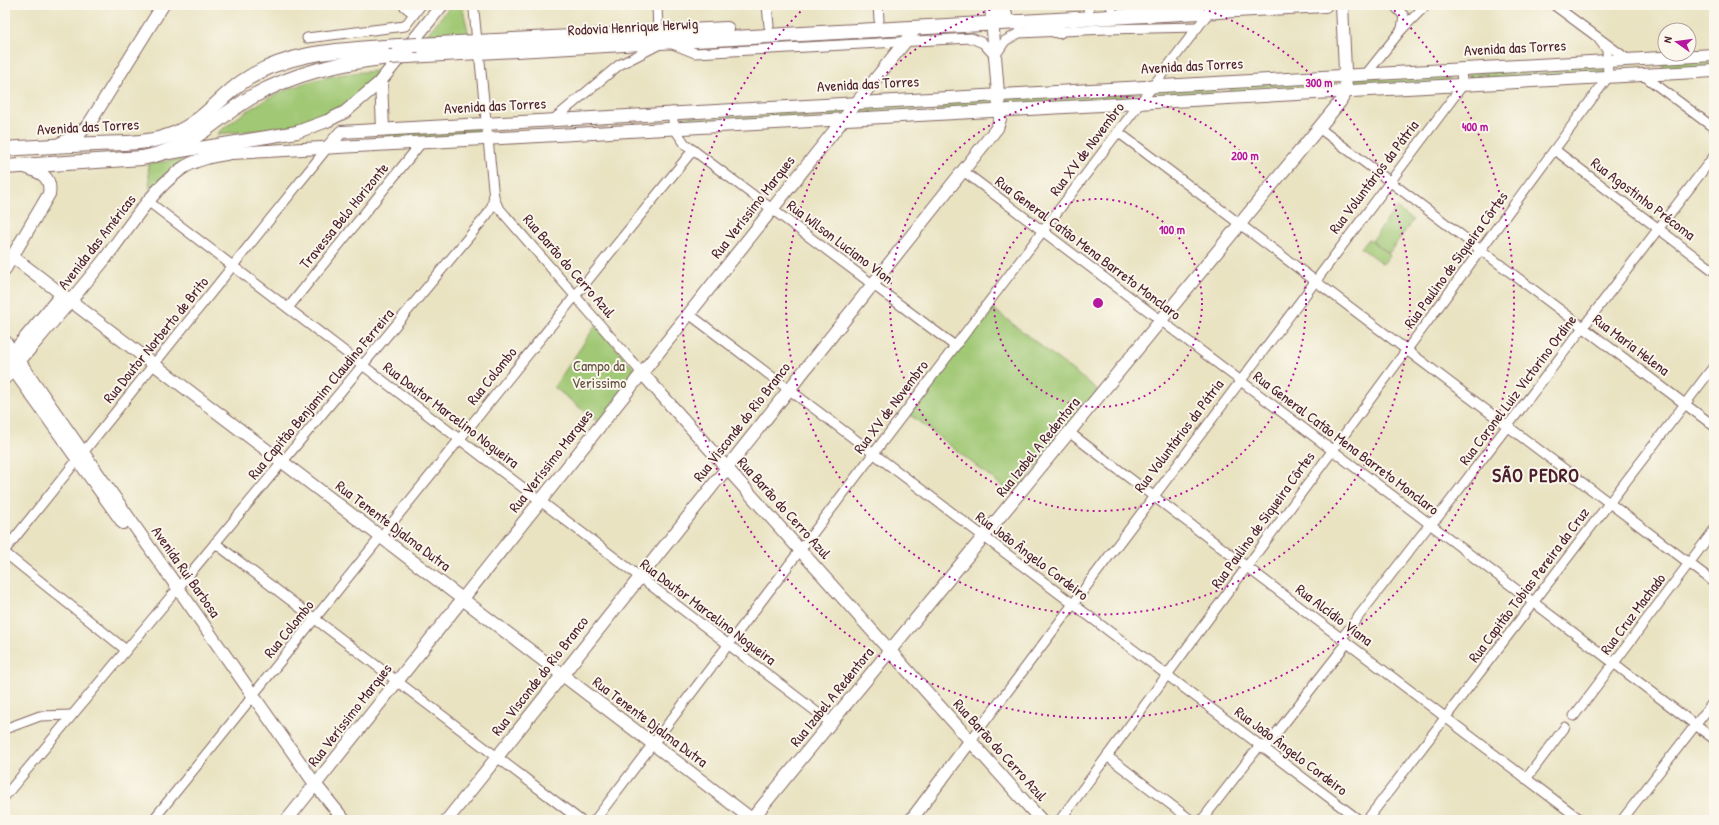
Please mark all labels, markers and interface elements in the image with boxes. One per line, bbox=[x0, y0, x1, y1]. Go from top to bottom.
street label: Rodovia Henrique Herwig bbox=[567, 13, 699, 40]
north arrow bbox=[1657, 22, 1697, 62]
street label: Avenida das Torres bbox=[1464, 34, 1567, 61]
text: N bbox=[1660, 35, 1675, 44]
street label: Avenida das Torres bbox=[1141, 52, 1244, 79]
street label: Avenida das Torres bbox=[817, 70, 920, 97]
text: 300 m bbox=[1305, 74, 1333, 91]
street label: Avenida das Torres bbox=[444, 92, 547, 119]
street label: Rua XV de Novembro bbox=[1044, 97, 1129, 200]
street label: Avenida das Torres bbox=[37, 113, 140, 140]
street label: Rua Voluntários da Pátria bbox=[1324, 115, 1423, 238]
text: 400 m bbox=[1462, 118, 1488, 135]
text: 200 m bbox=[1231, 147, 1259, 164]
street label: Rua Veríssimo Marques bbox=[706, 151, 800, 263]
street label: Rua Agostinho Précoma bbox=[1587, 152, 1700, 245]
street label: Travessa Belo Horizonte bbox=[294, 158, 393, 273]
street label: Rua General Catão Mena Barreto Monclaro bbox=[991, 171, 1186, 325]
street label: Rua Paulino de Siqueira Côrtes bbox=[1399, 187, 1513, 333]
street label: Avenida das Américas bbox=[53, 189, 141, 294]
street label: Rua Wilson Luciano Vion bbox=[783, 195, 898, 289]
street label: Rua Barão do Cerro Azul bbox=[518, 209, 620, 322]
text: 100 m bbox=[1159, 221, 1185, 238]
street label: Rua Doutor Norberto de Brito bbox=[98, 272, 213, 407]
centre of rings bbox=[1091, 296, 1105, 310]
street label: Rua Capitão Benjamim Claudino Ferreira bbox=[243, 304, 399, 484]
street label: Rua Maria Helena bbox=[1589, 309, 1674, 380]
street label: Rua Coronel Luiz Victorino Ordine bbox=[1454, 310, 1581, 469]
street label: Rua Colombo bbox=[462, 342, 521, 409]
park label: Campo da Verissimo bbox=[572, 355, 626, 393]
street label: Rua XV de Novembro bbox=[848, 355, 933, 458]
street label: Rua Doutor Marcelino Nogueira bbox=[379, 356, 524, 473]
street label: Rua Visconde do Rio Branco bbox=[688, 357, 795, 486]
street label: Rua General Catão Mena Barreto Monclaro bbox=[1249, 366, 1444, 520]
street label: Rua Voluntários da Pátria bbox=[1129, 374, 1228, 497]
street label: Rua Izabel A Redentora bbox=[991, 392, 1084, 501]
street label: Rua Veríssimo Marques bbox=[504, 405, 598, 517]
street label: Rua Paulino de Siqueira Côrtes bbox=[1206, 447, 1320, 593]
street label: Rua Barão do Cerro Azul bbox=[733, 452, 836, 563]
district label: SÃO PEDRO bbox=[1492, 462, 1580, 488]
street label: Rua Tenente Djalma Dutra bbox=[331, 475, 455, 576]
street label: Rua Capitão Tobias Pereira da Cruz bbox=[1463, 502, 1594, 667]
street label: Rua João Ângelo Cordeiro bbox=[972, 506, 1093, 605]
street label: Avenida Rui Barbosa bbox=[147, 522, 226, 622]
street label: Rua Doutor Marcelino Nogueira bbox=[636, 553, 781, 670]
street label: Rua Cruz Machado bbox=[1595, 569, 1670, 659]
street label: Rua Alcídio Viana bbox=[1291, 579, 1377, 651]
street label: Rua Colombo bbox=[259, 595, 318, 662]
street label: Rua Visconde do Rio Branco bbox=[486, 611, 593, 740]
street label: Rua Izabel A Redentora bbox=[785, 642, 878, 751]
street label: Rua Veríssimo Marques bbox=[303, 659, 397, 771]
street label: Rua Tenente Djalma Dutra bbox=[588, 671, 712, 772]
street label: Rua Barão do Cerro Azul bbox=[949, 694, 1052, 805]
street label: Rua João Ângelo Cordeiro bbox=[1231, 701, 1352, 800]

